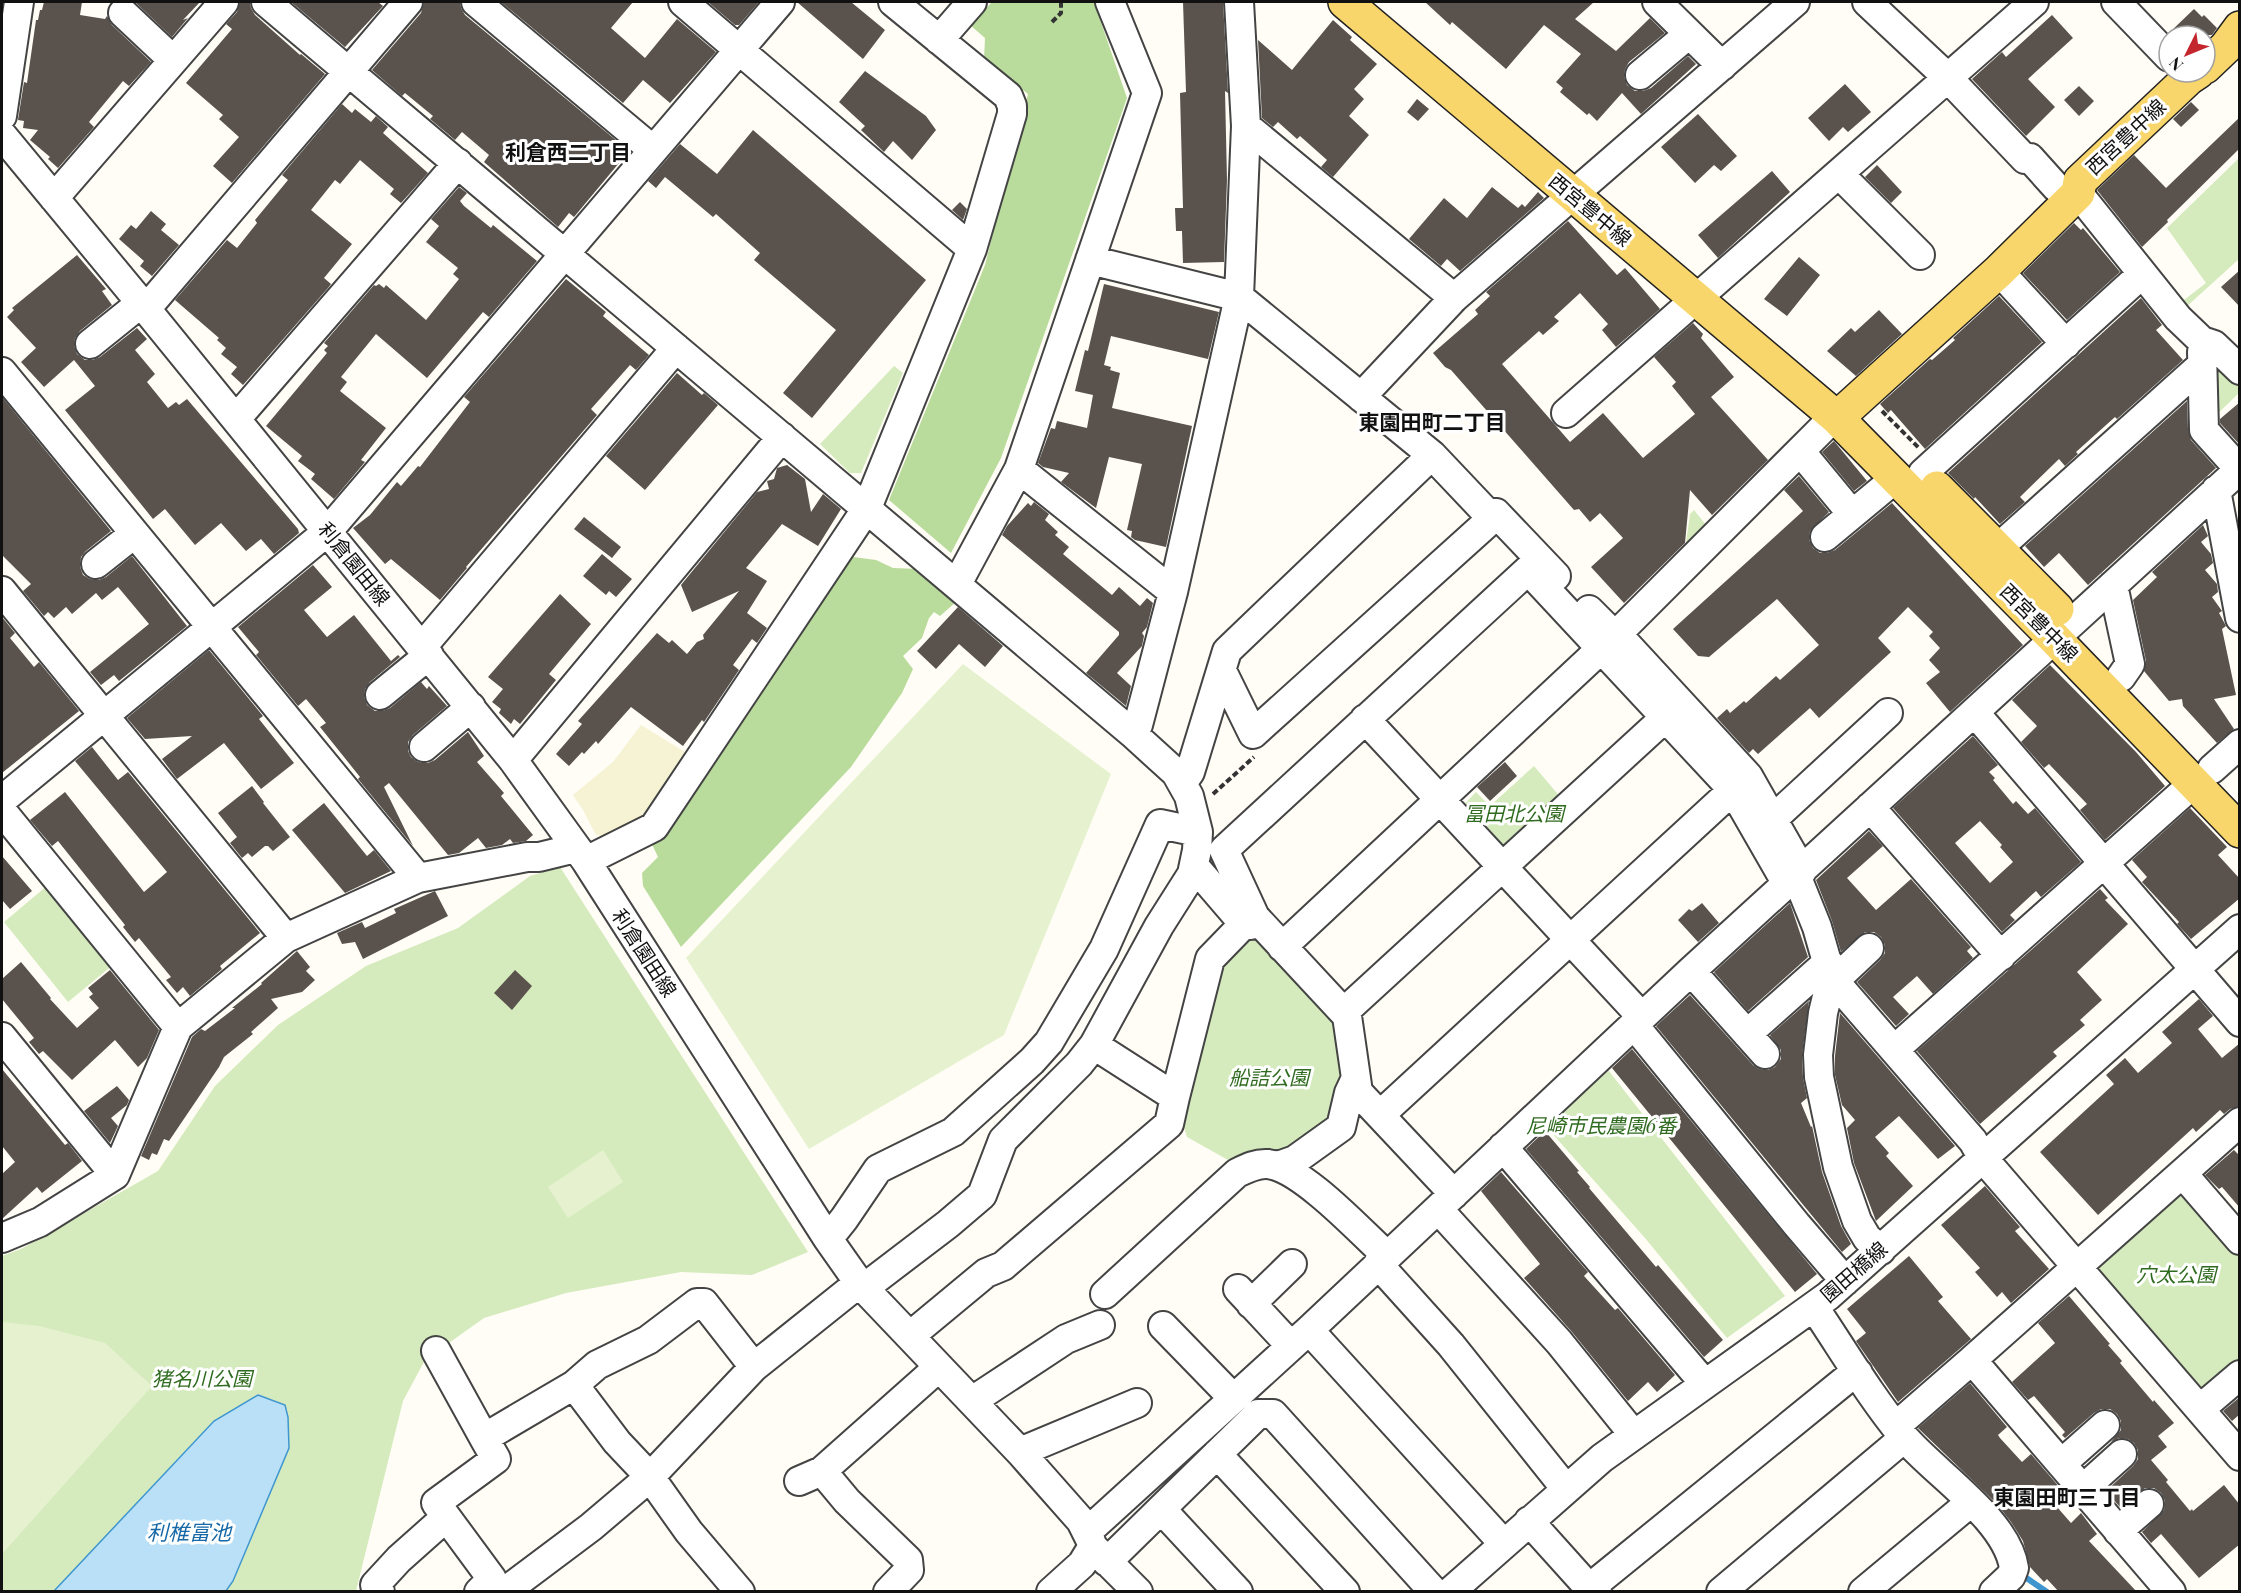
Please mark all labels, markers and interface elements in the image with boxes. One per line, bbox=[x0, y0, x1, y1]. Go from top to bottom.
north arrow bbox=[2157, 24, 2217, 84]
text: N bbox=[2164, 53, 2187, 76]
street label: 西宮豊中線 bbox=[2079, 92, 2171, 180]
district label: 利倉西二丁目 bbox=[505, 137, 631, 165]
street label: 西宮豊中線 bbox=[1544, 166, 1638, 251]
district label: 東園田町二丁目 bbox=[1359, 407, 1506, 435]
street label: 利倉園田線 bbox=[313, 516, 397, 610]
street label: 西宮豊中線 bbox=[1995, 577, 2085, 667]
park label: 冨田北公園 bbox=[1464, 799, 1567, 826]
street label: 利倉園田線 bbox=[607, 903, 684, 1001]
park label: 船詰公園 bbox=[1229, 1063, 1312, 1090]
park label: 尼崎市民農園6番 bbox=[1526, 1111, 1678, 1138]
street label: 園田橋線 bbox=[1814, 1234, 1892, 1307]
park label: 穴太公園 bbox=[2136, 1260, 2219, 1287]
park label: 猪名川公園 bbox=[152, 1364, 255, 1391]
district label: 東園田町三丁目 bbox=[1994, 1482, 2141, 1510]
water label: 利椎富池 bbox=[147, 1517, 233, 1545]

